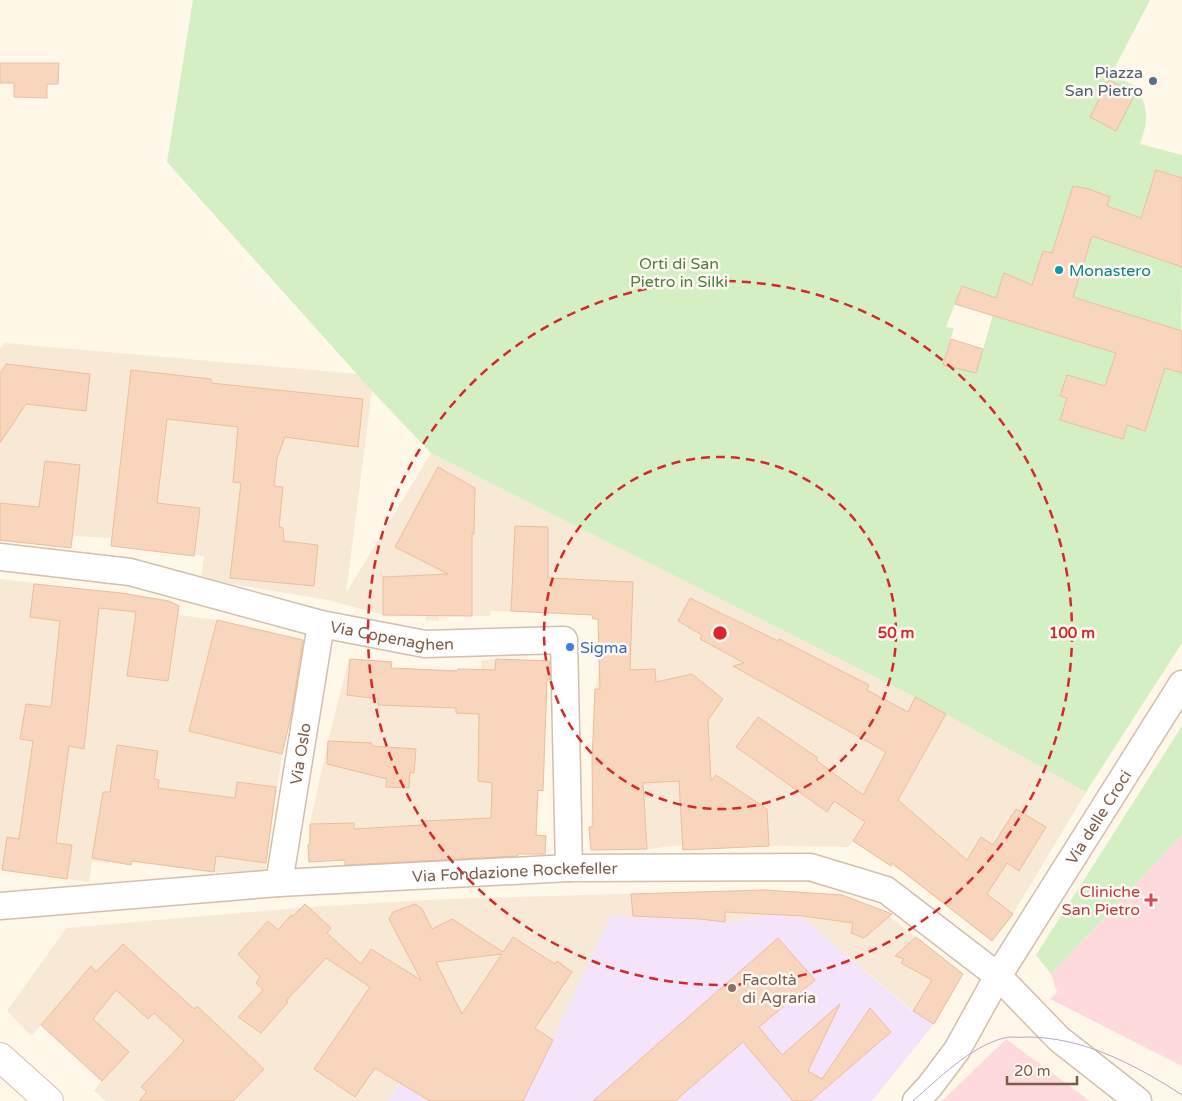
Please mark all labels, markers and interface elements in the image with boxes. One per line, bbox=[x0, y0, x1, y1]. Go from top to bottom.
place label: Piazza San Pietro bbox=[1065, 63, 1143, 101]
marker: Piazza San Pietro bbox=[1147, 75, 1159, 87]
park label: Orti di San Pietro in Silki bbox=[630, 254, 728, 292]
place label: Monastero bbox=[1069, 261, 1151, 281]
marker: Monastero bbox=[1053, 264, 1065, 276]
street label: Via Copenaghen bbox=[328, 617, 454, 655]
centre of rings bbox=[711, 624, 729, 642]
text: 50 m bbox=[878, 624, 914, 642]
text: 100 m bbox=[1049, 624, 1095, 642]
place label: Sigma bbox=[580, 638, 627, 658]
marker: Sigma bbox=[564, 641, 576, 653]
street label: Via Oslo bbox=[286, 721, 316, 786]
street label: Via delle Croci bbox=[1062, 767, 1136, 868]
street label: Via Fondazione Rockefeller bbox=[412, 859, 618, 887]
place label: Cliniche San Pietro bbox=[1062, 882, 1140, 920]
marker: Cliniche San Pietro bbox=[1144, 893, 1158, 907]
place label: Facoltà di Agraria bbox=[742, 970, 816, 1008]
marker: Facoltà di Agraria bbox=[726, 982, 738, 994]
scale bar bbox=[1007, 1054, 1077, 1086]
text: 20 m bbox=[1014, 1062, 1051, 1080]

